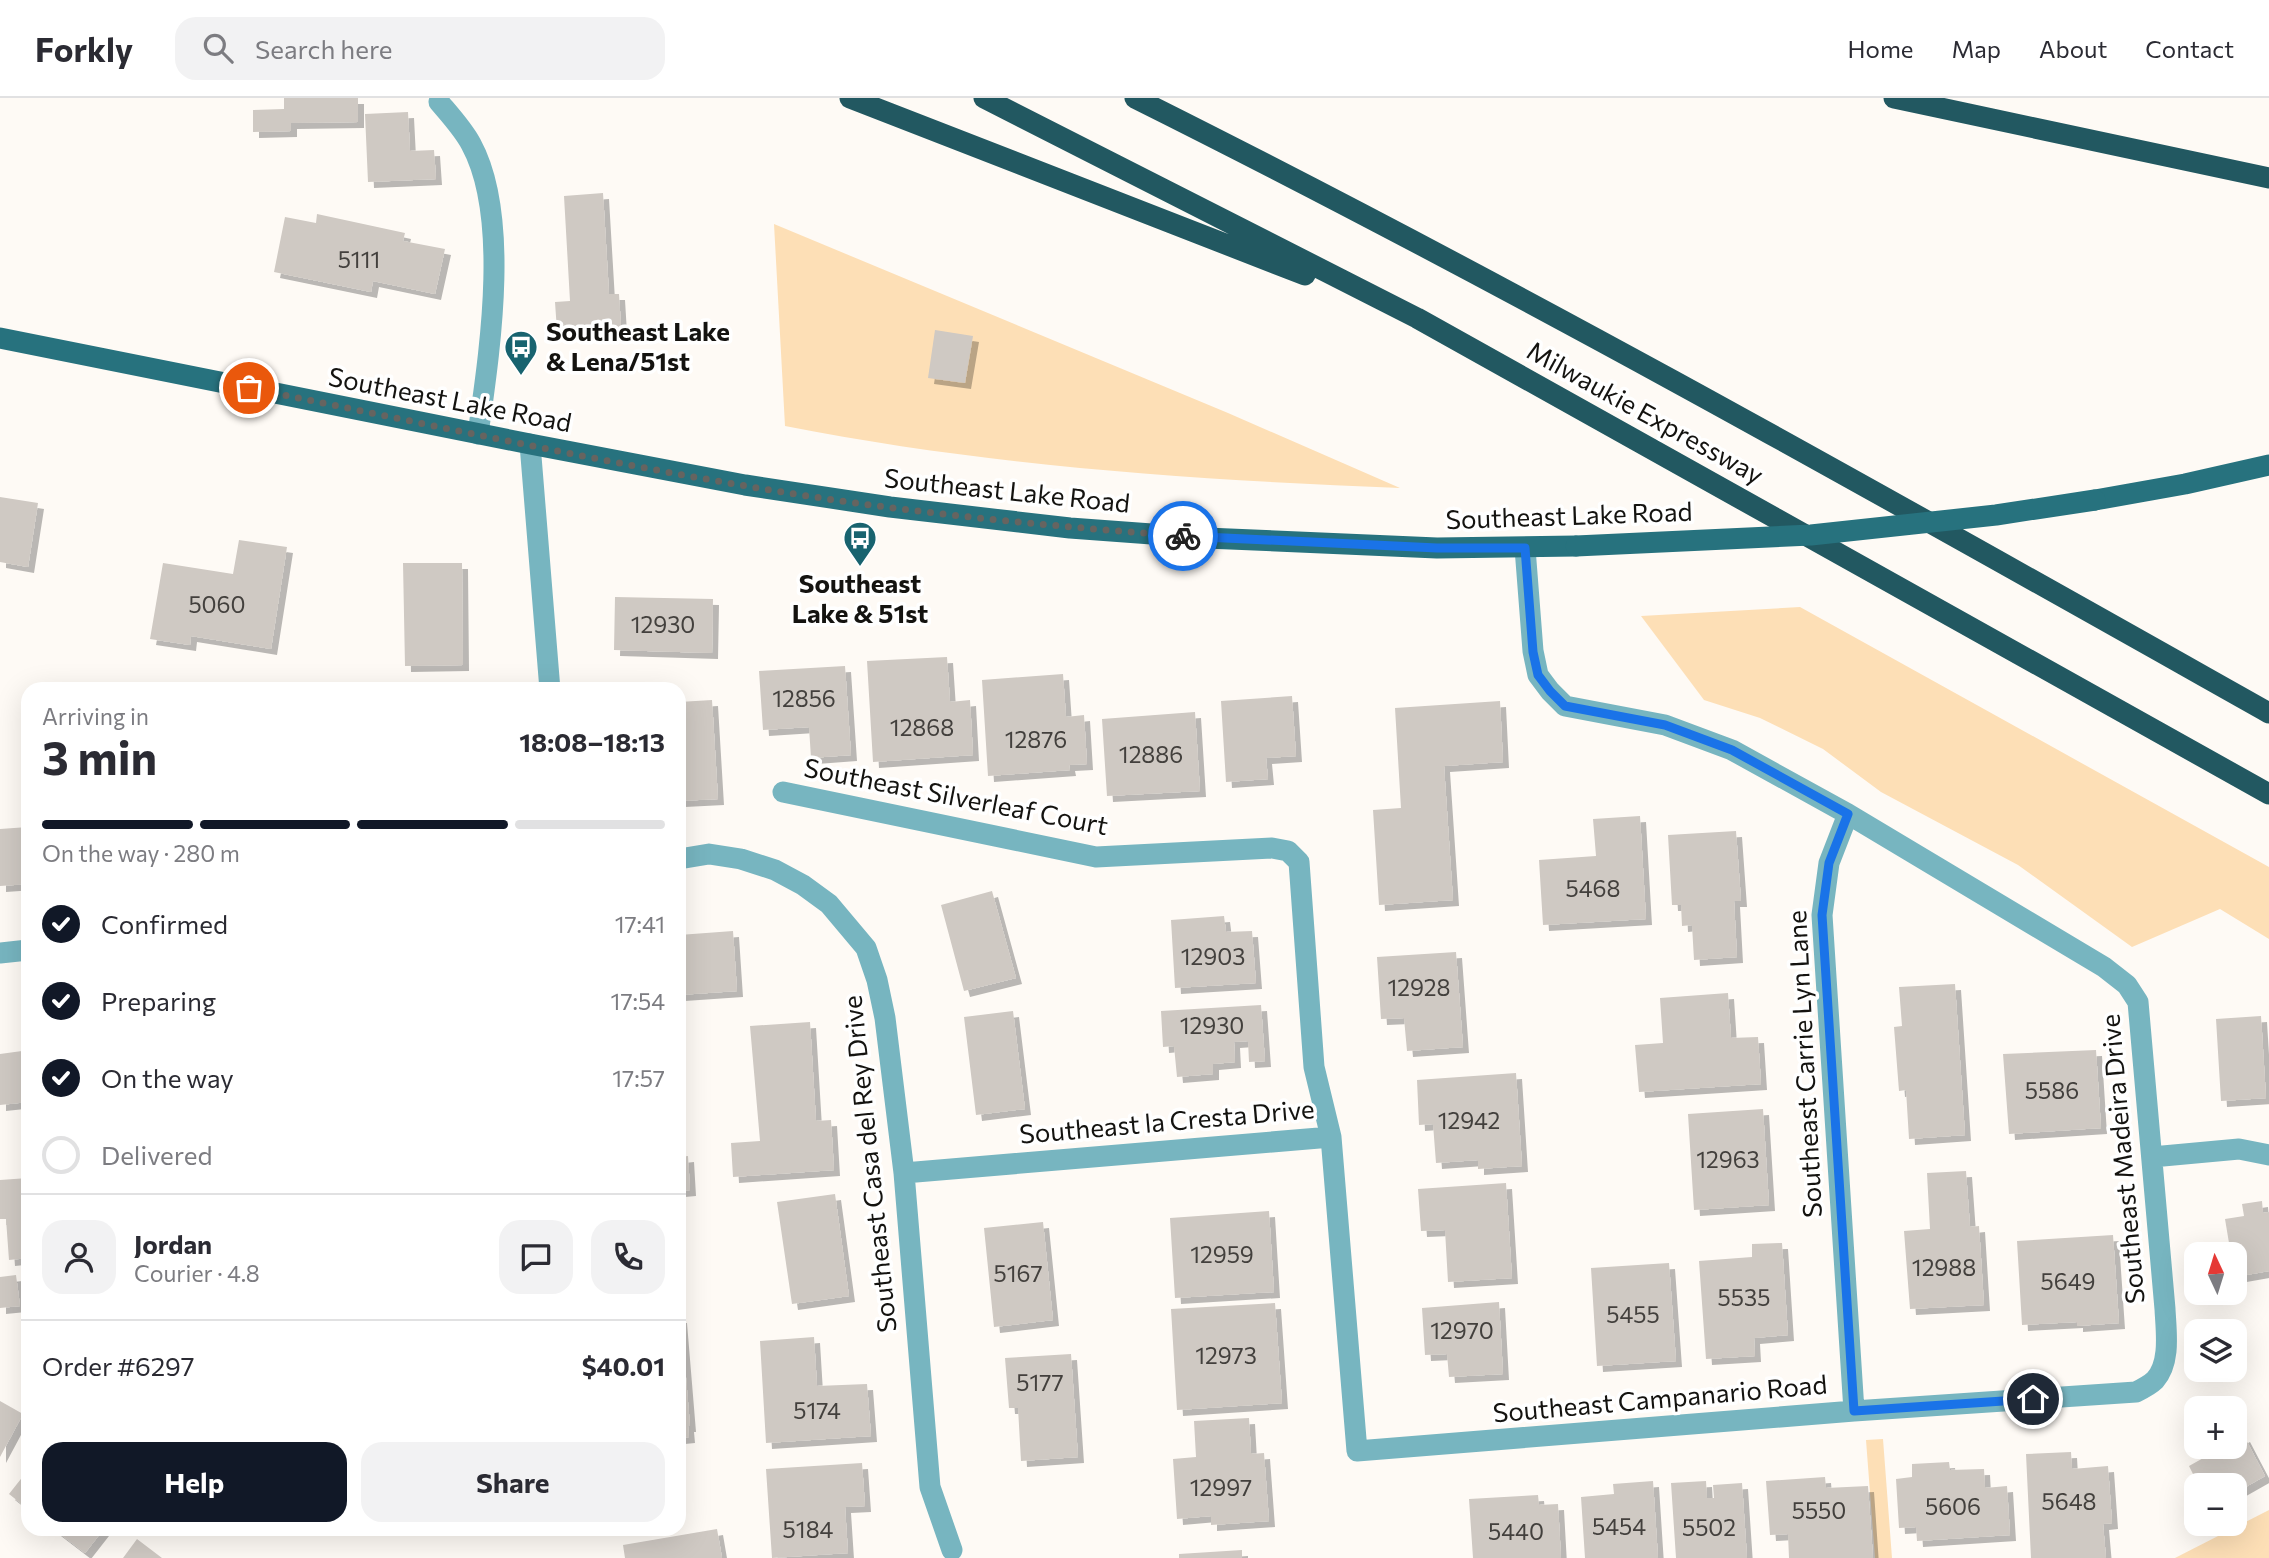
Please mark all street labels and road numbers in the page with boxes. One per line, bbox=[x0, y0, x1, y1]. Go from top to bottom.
street label: Milwaukie Expressway bbox=[1522, 334, 1769, 490]
street label: Southeast Lake Road bbox=[326, 360, 574, 437]
street label: Southeast Lake Road bbox=[883, 461, 1132, 518]
street label: Southeast Lake Road bbox=[1445, 495, 1693, 534]
street label: Southeast Silverleaf Court bbox=[802, 751, 1111, 840]
street label: Southeast Carrie Lyn Lane bbox=[1780, 910, 1827, 1219]
street label: Southeast Casa del Rey Drive bbox=[835, 994, 902, 1334]
street label: Southeast Madeira Drive bbox=[2093, 1013, 2150, 1305]
street label: Southeast la Cresta Drive bbox=[1018, 1092, 1316, 1149]
street label: Southeast Campanario Road bbox=[1491, 1367, 1828, 1428]

